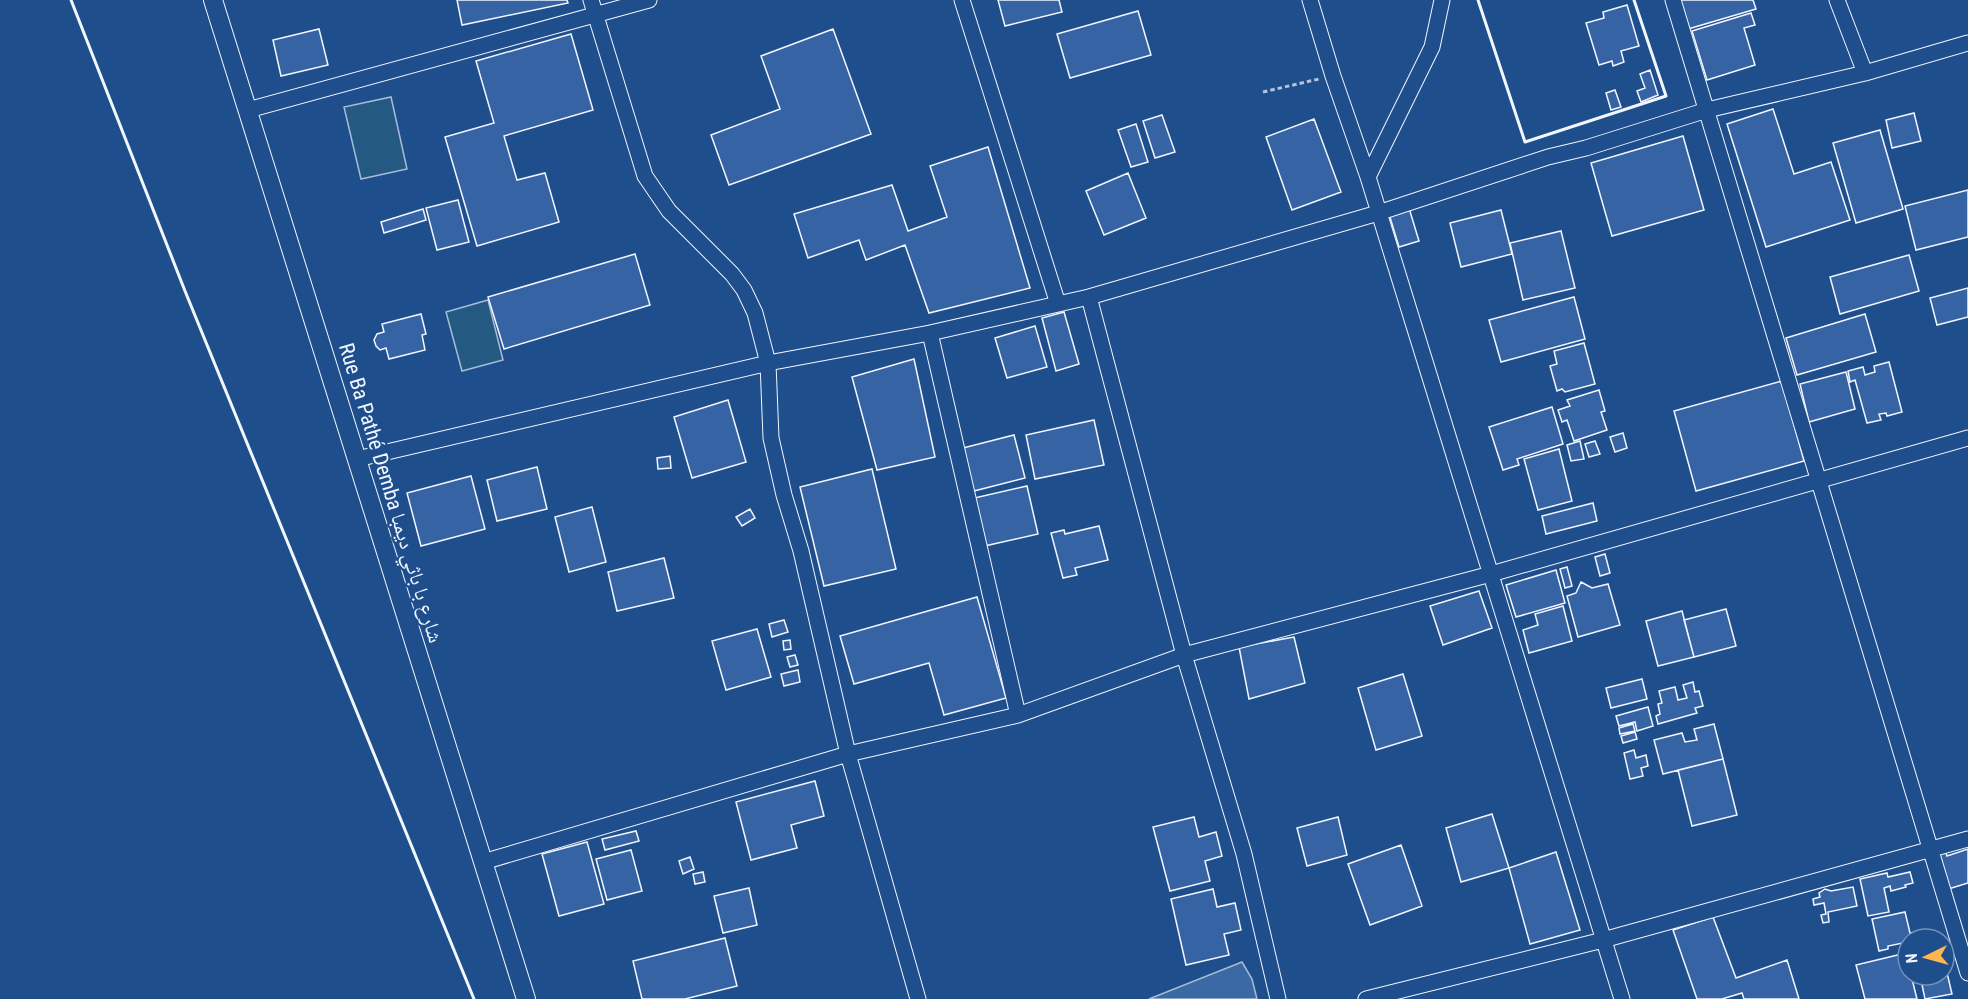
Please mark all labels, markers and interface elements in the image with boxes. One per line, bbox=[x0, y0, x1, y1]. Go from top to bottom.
street label: Rue Ba Pathé Demba شارع با باثي ديمبا bbox=[330, 340, 448, 647]
north arrow bbox=[1896, 927, 1956, 987]
text: N bbox=[1902, 953, 1921, 964]

